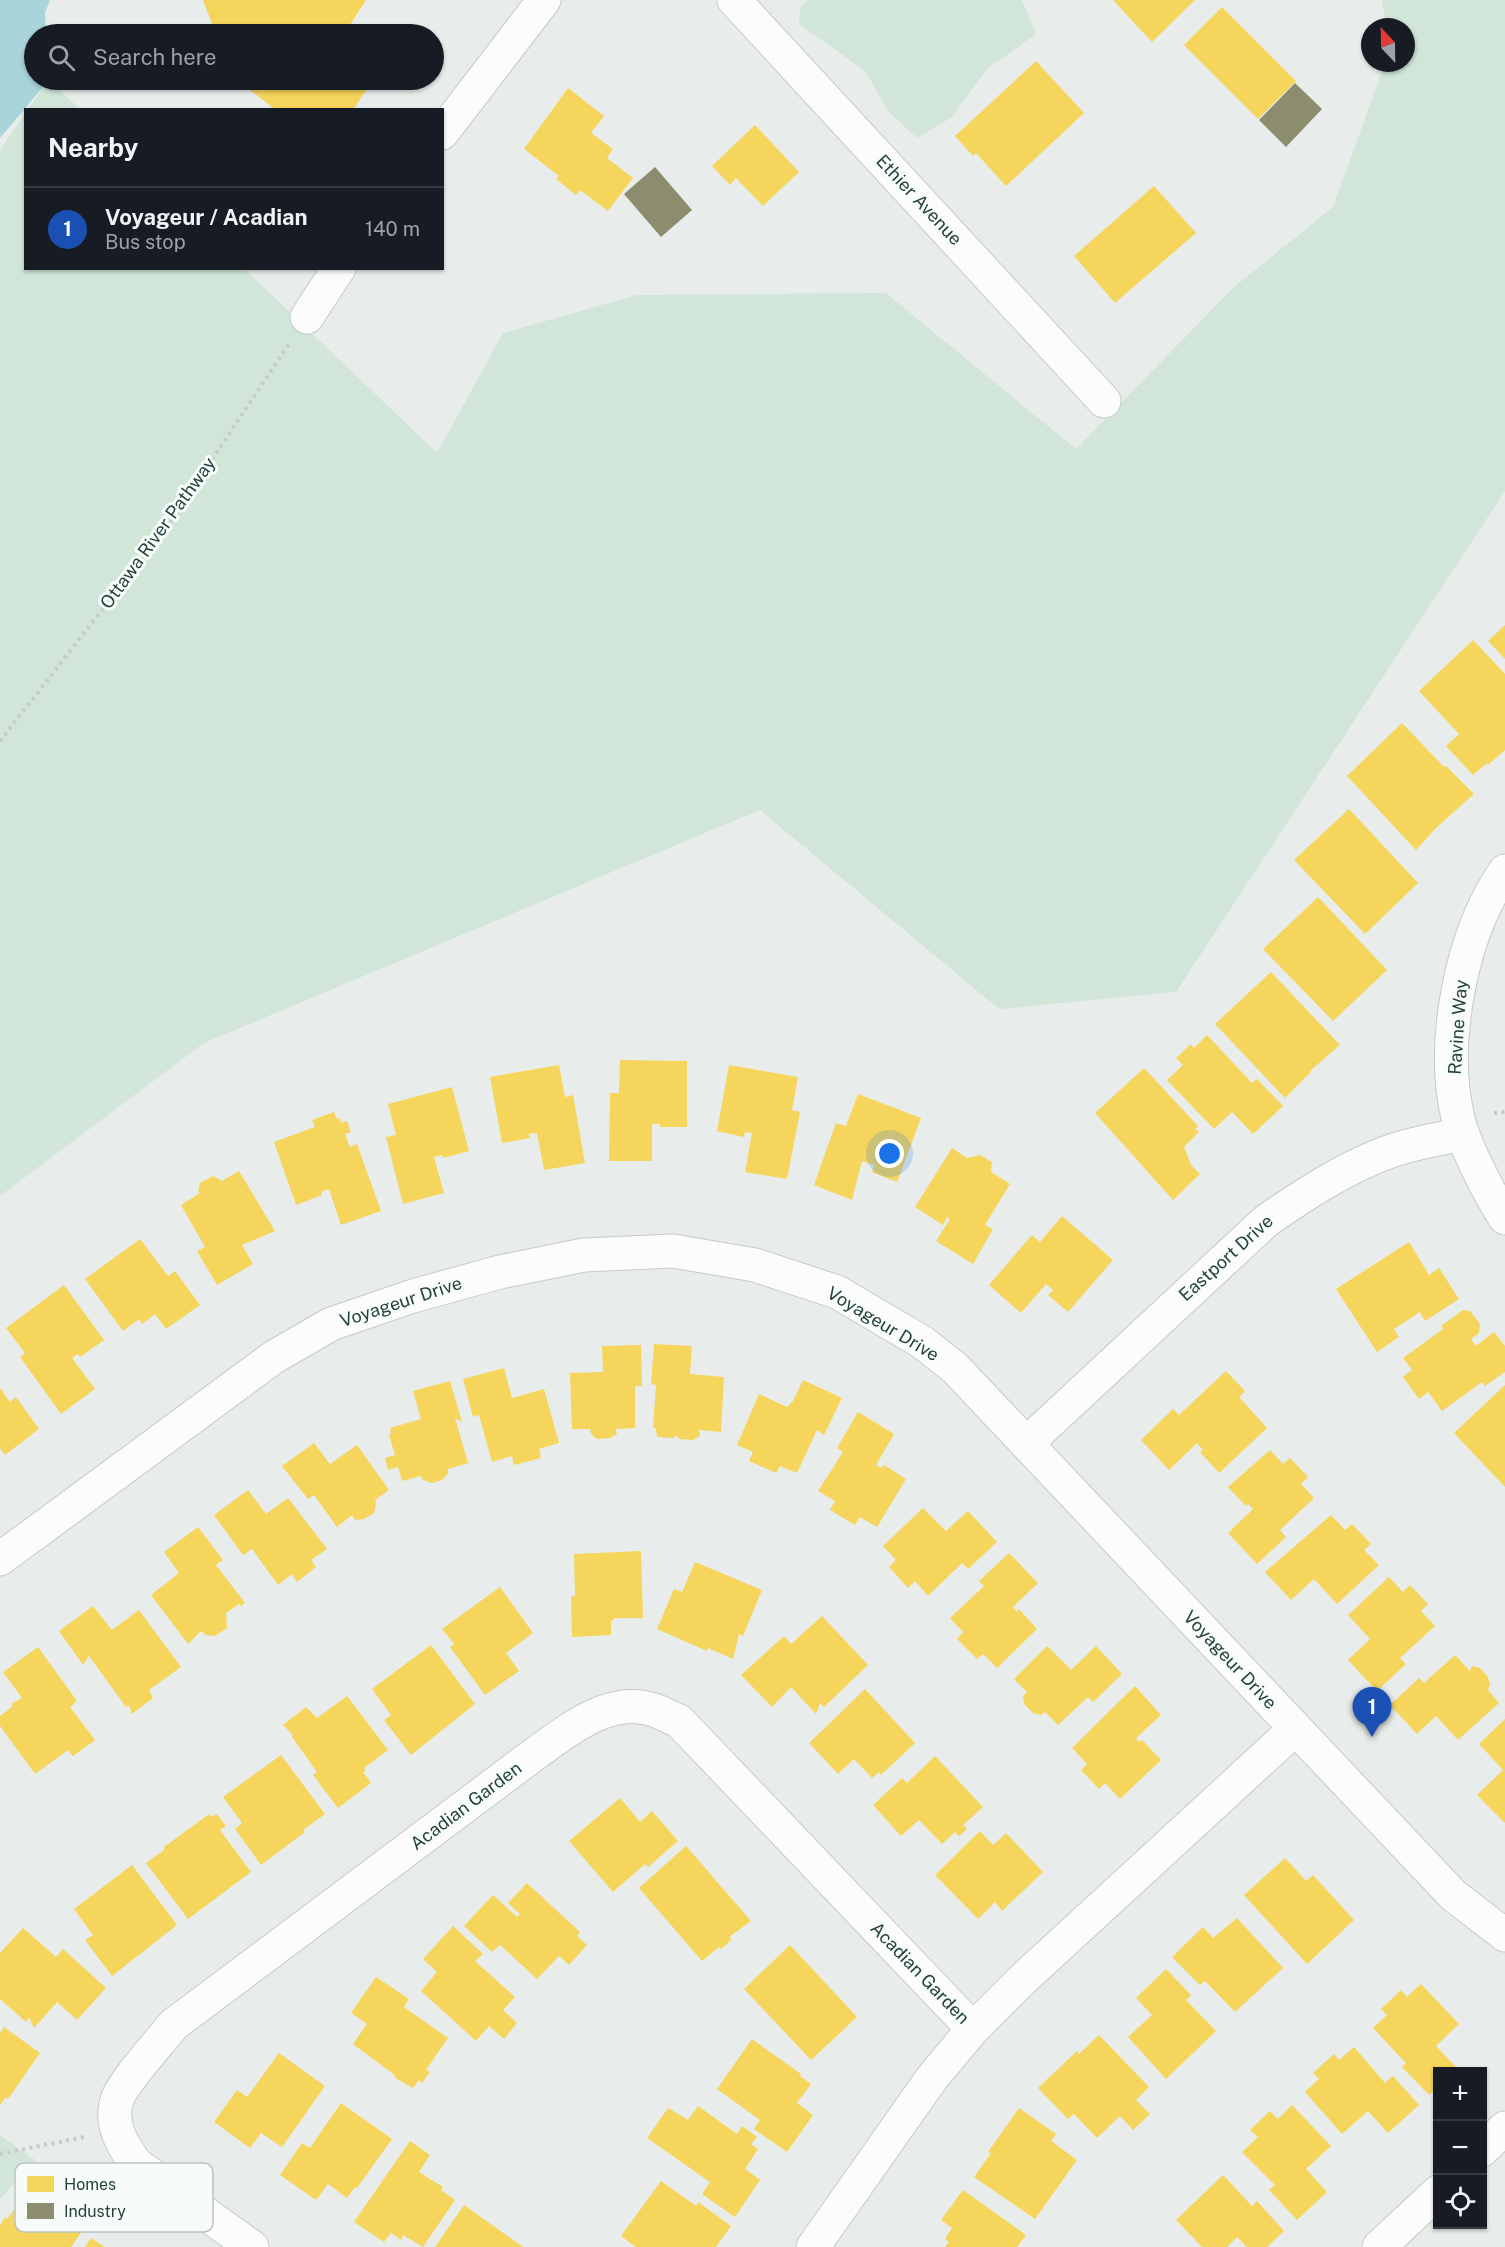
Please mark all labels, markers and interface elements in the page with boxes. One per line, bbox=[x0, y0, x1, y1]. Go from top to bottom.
north arrow bbox=[1361, 18, 1415, 72]
search box bbox=[24, 24, 444, 90]
icon: search bbox=[45, 41, 78, 74]
text: Search here bbox=[93, 44, 217, 70]
text: Nearby bbox=[48, 132, 138, 163]
street label: Ethier Avenue bbox=[872, 150, 967, 249]
text: Voyageur / Acadian bbox=[105, 204, 308, 230]
text: 1 bbox=[63, 217, 72, 241]
text: 140 m bbox=[365, 217, 420, 241]
text: Bus stop bbox=[105, 230, 186, 254]
street label: Ottawa River Pathway bbox=[96, 453, 220, 613]
street label: Ravine Way bbox=[1444, 978, 1471, 1075]
your location bbox=[875, 1139, 904, 1168]
street label: Eastport Drive bbox=[1174, 1210, 1277, 1305]
street label: Voyageur Drive bbox=[337, 1272, 464, 1331]
street label: Voyageur Drive bbox=[823, 1282, 943, 1365]
street label: Voyageur Drive bbox=[1179, 1606, 1281, 1713]
pin: 1 bbox=[1352, 1688, 1392, 1737]
street label: Acadian Garden bbox=[406, 1757, 525, 1854]
street label: Acadian Garden bbox=[866, 1917, 974, 2028]
map controls bbox=[1433, 2067, 1487, 2229]
button: + bbox=[1433, 2067, 1487, 2121]
button: − bbox=[1433, 2121, 1487, 2175]
legend bbox=[15, 2163, 213, 2232]
text: Homes bbox=[64, 2175, 116, 2194]
button: locate bbox=[1433, 2175, 1487, 2229]
text: Industry bbox=[64, 2202, 126, 2221]

